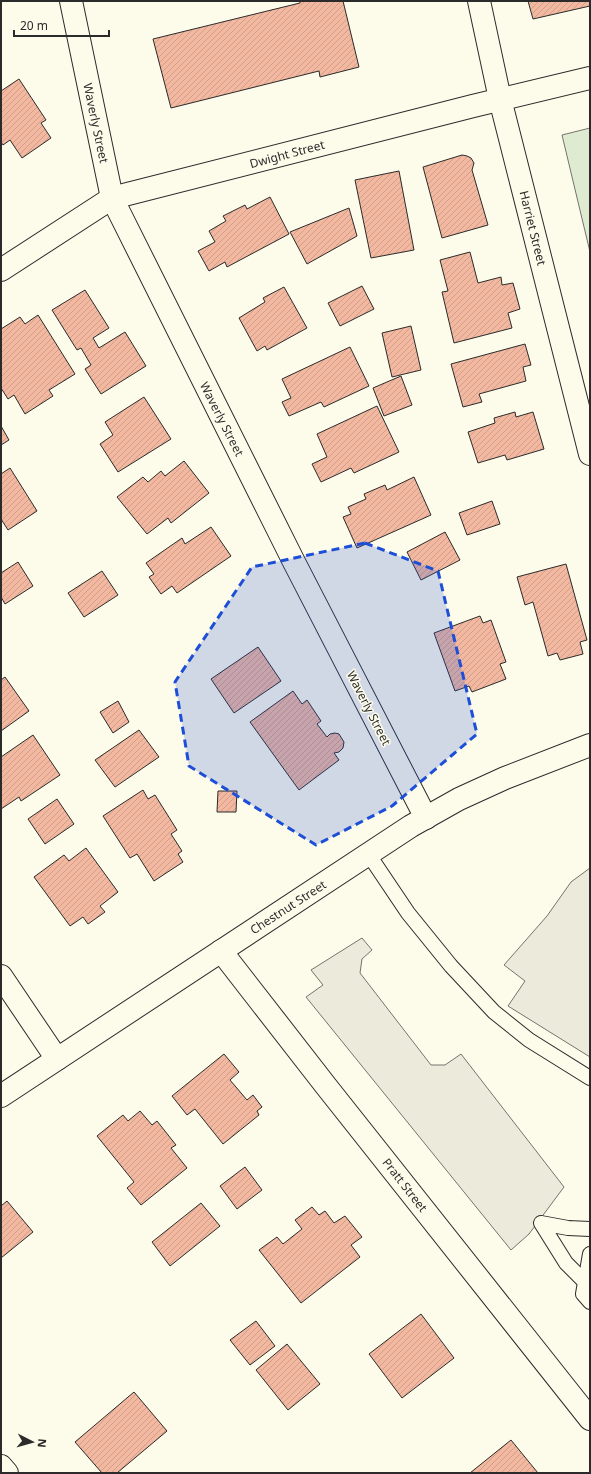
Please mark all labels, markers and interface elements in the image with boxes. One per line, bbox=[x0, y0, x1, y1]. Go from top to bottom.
scale bar bbox=[14, 12, 109, 38]
text: 20 m bbox=[20, 17, 48, 34]
street label: Waverly Street bbox=[79, 81, 113, 165]
street label: Dwight Street bbox=[248, 136, 327, 172]
street label: Harriet Street bbox=[516, 189, 551, 268]
street label: Waverly Street bbox=[196, 379, 248, 460]
street label: Waverly Street bbox=[343, 668, 395, 749]
street label: Chestnut Street bbox=[247, 876, 330, 938]
street label: Pratt Street bbox=[379, 1155, 432, 1216]
north arrow bbox=[12, 1422, 52, 1462]
text: N bbox=[35, 1438, 50, 1448]

